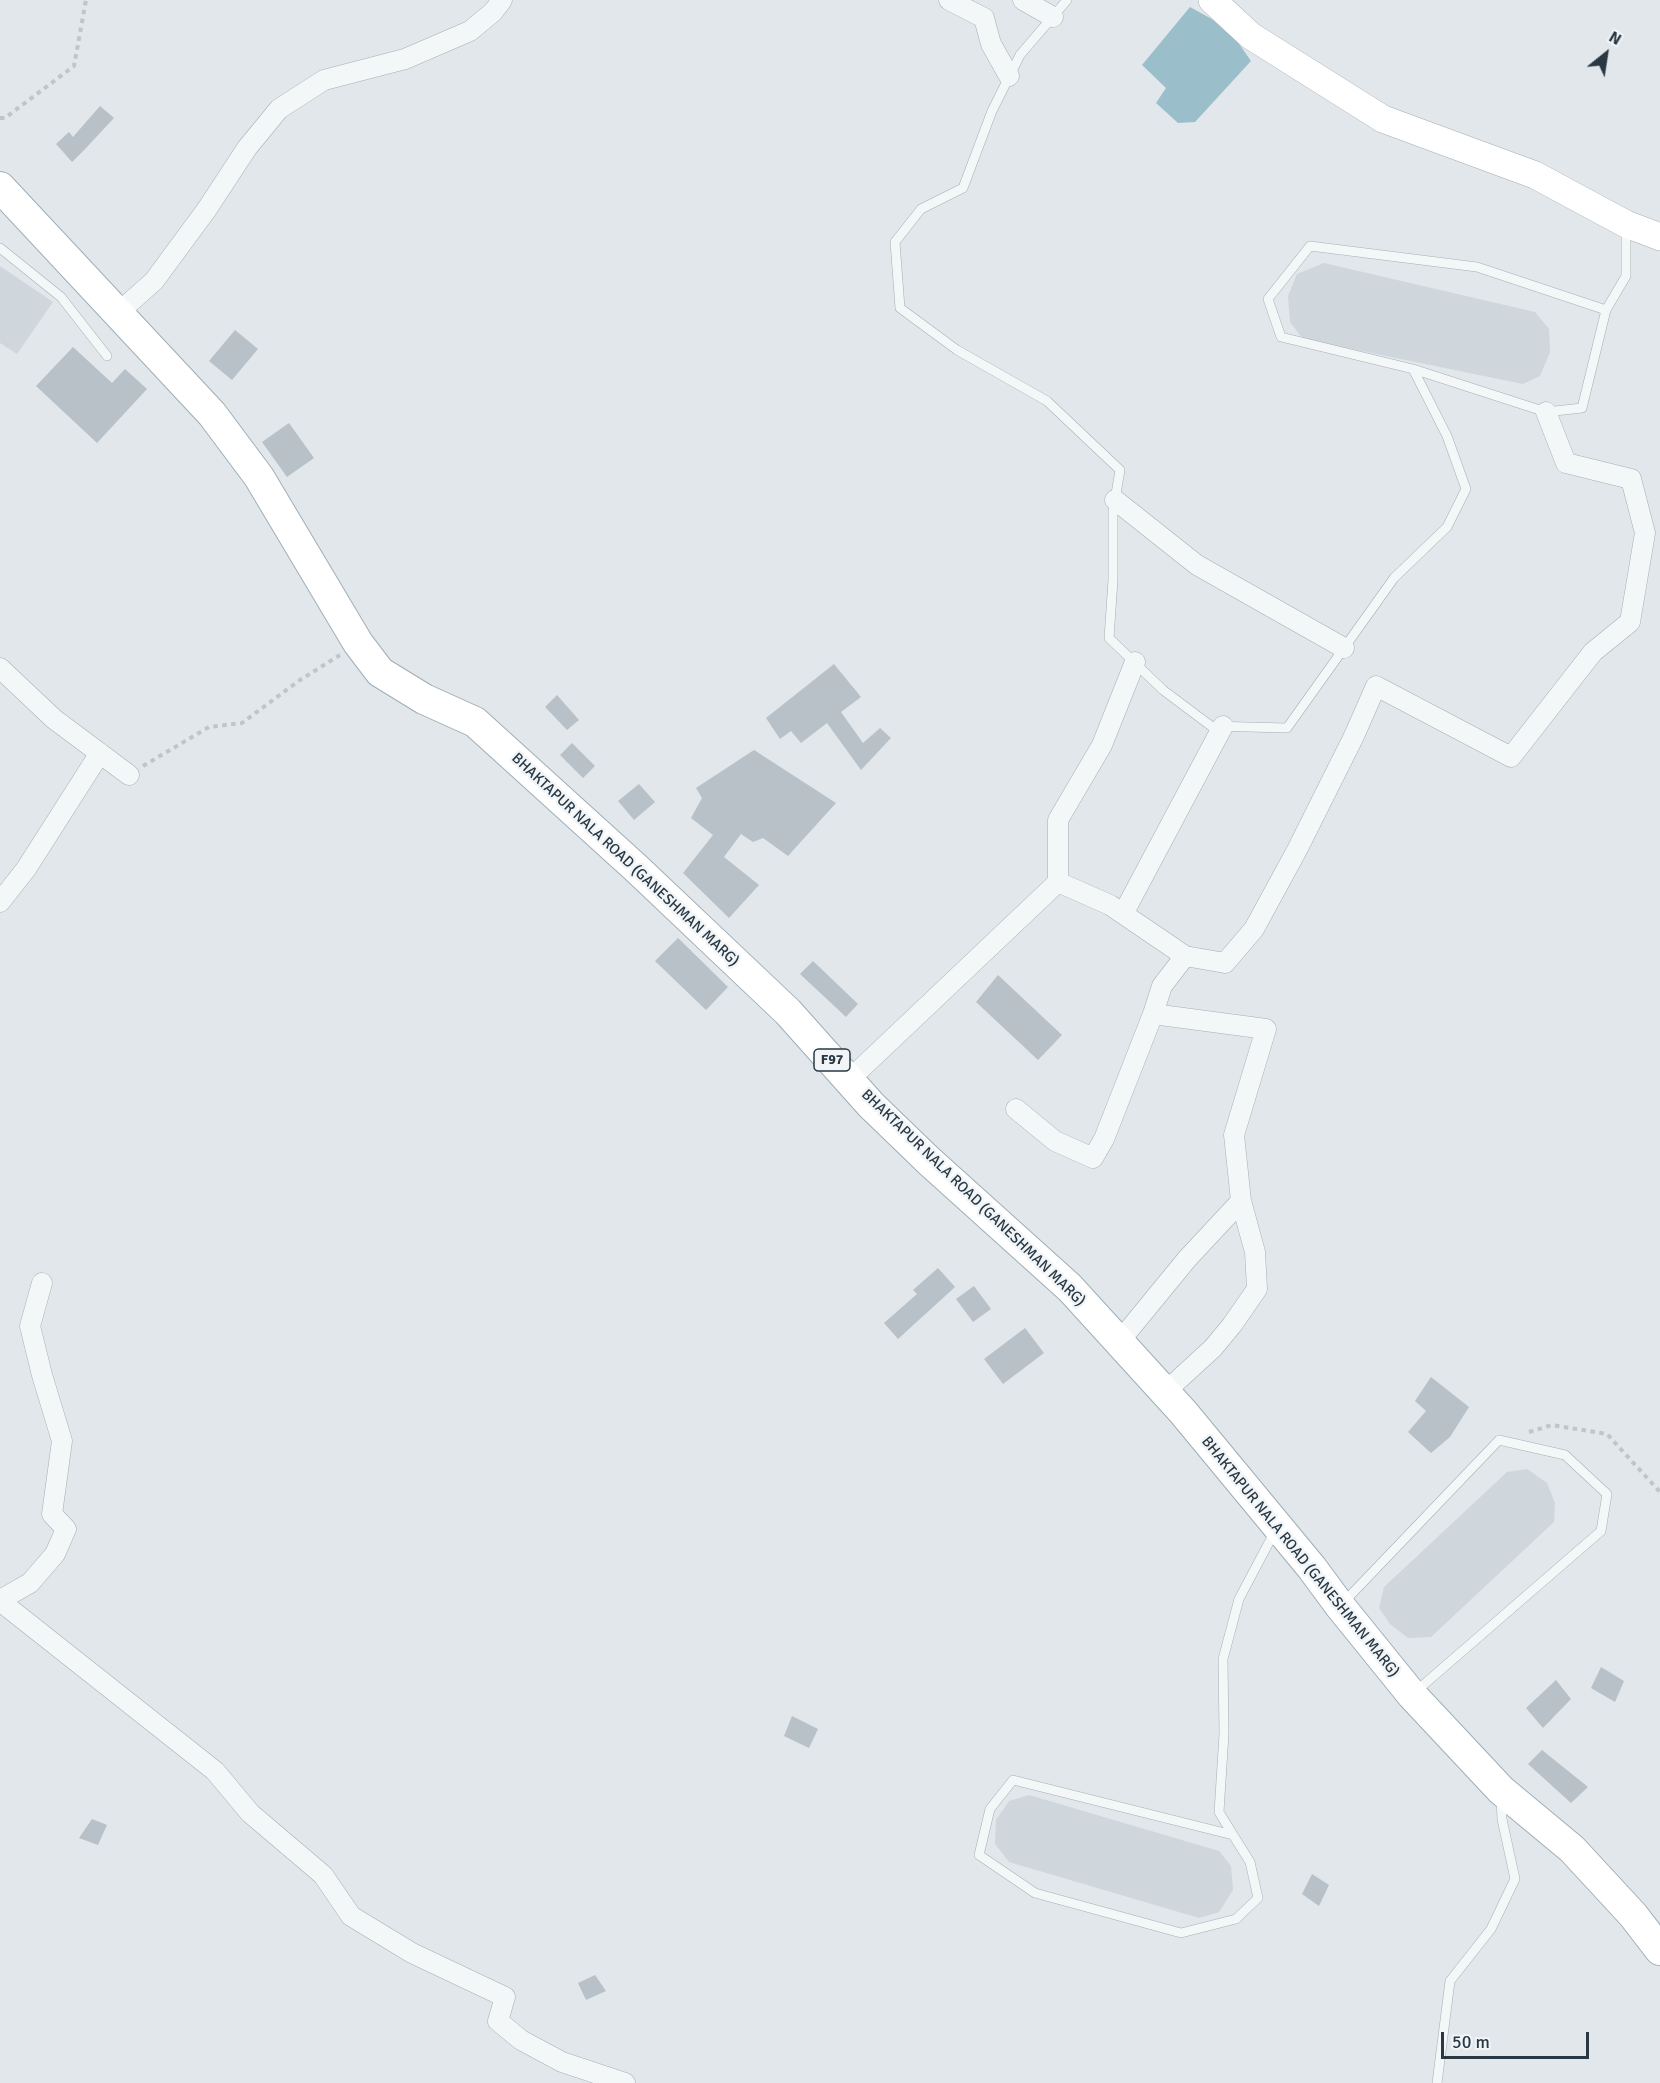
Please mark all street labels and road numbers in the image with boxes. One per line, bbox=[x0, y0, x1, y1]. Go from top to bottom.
street label: BHAKTAPUR NALA ROAD (GANESHMAN MARG) bbox=[508, 750, 742, 970]
road number: F97 bbox=[814, 1049, 850, 1071]
street label: BHAKTAPUR NALA ROAD (GANESHMAN MARG) bbox=[857, 1086, 1089, 1310]
street label: BHAKTAPUR NALA ROAD (GANESHMAN MARG) bbox=[1197, 1433, 1403, 1681]

